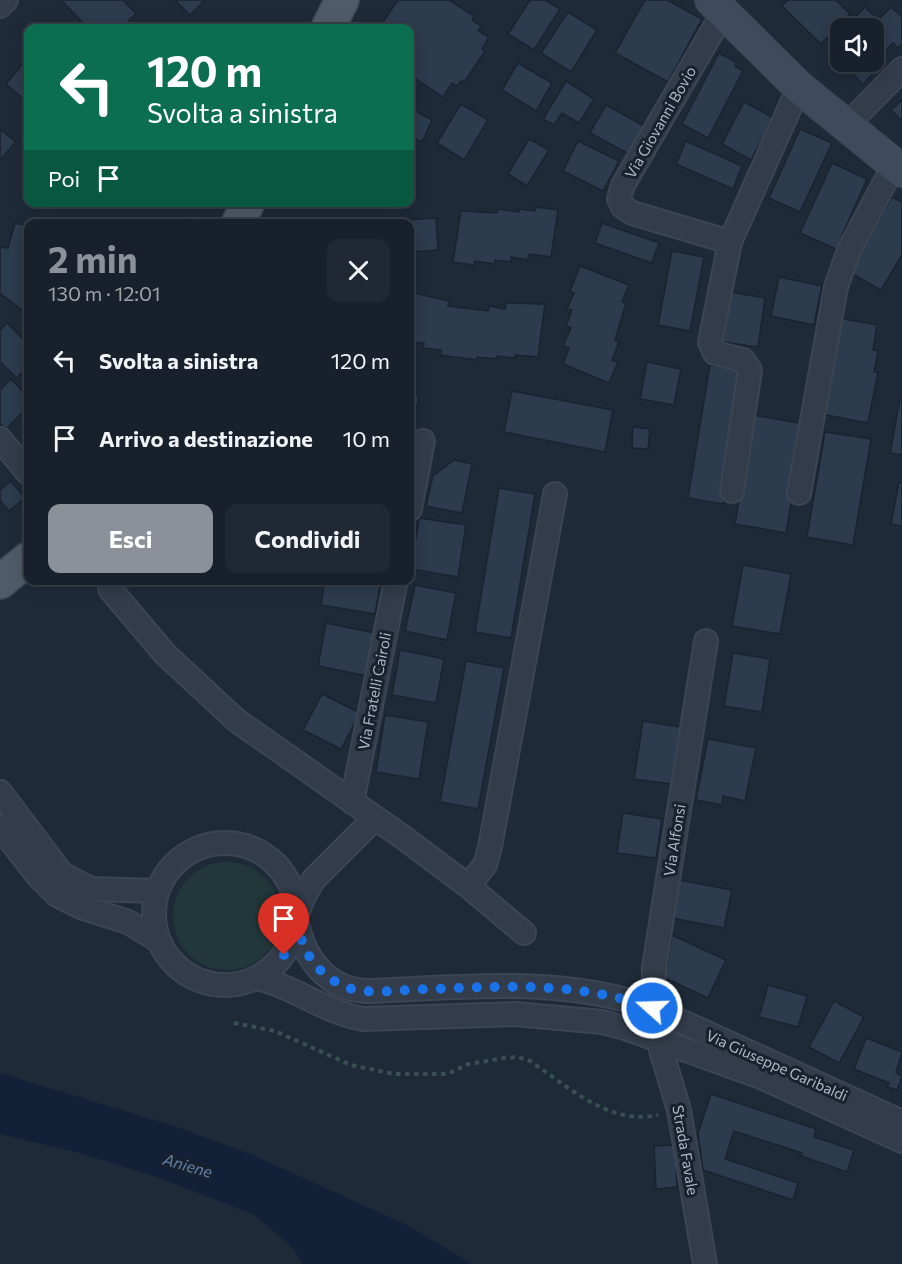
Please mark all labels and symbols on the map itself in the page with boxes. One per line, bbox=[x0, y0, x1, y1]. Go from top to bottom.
street label: Via Giovanni Bovio bbox=[621, 63, 699, 181]
street label: Via Fratelli Cairoli bbox=[354, 631, 394, 751]
street label: Via Alfonsi bbox=[659, 803, 689, 877]
pin bbox=[258, 893, 309, 955]
position arrow bbox=[620, 976, 684, 1040]
street label: Via Giuseppe Garibaldi bbox=[703, 1026, 851, 1104]
street label: Strada Favale bbox=[669, 1104, 703, 1196]
water label: Aniene bbox=[160, 1149, 215, 1181]

